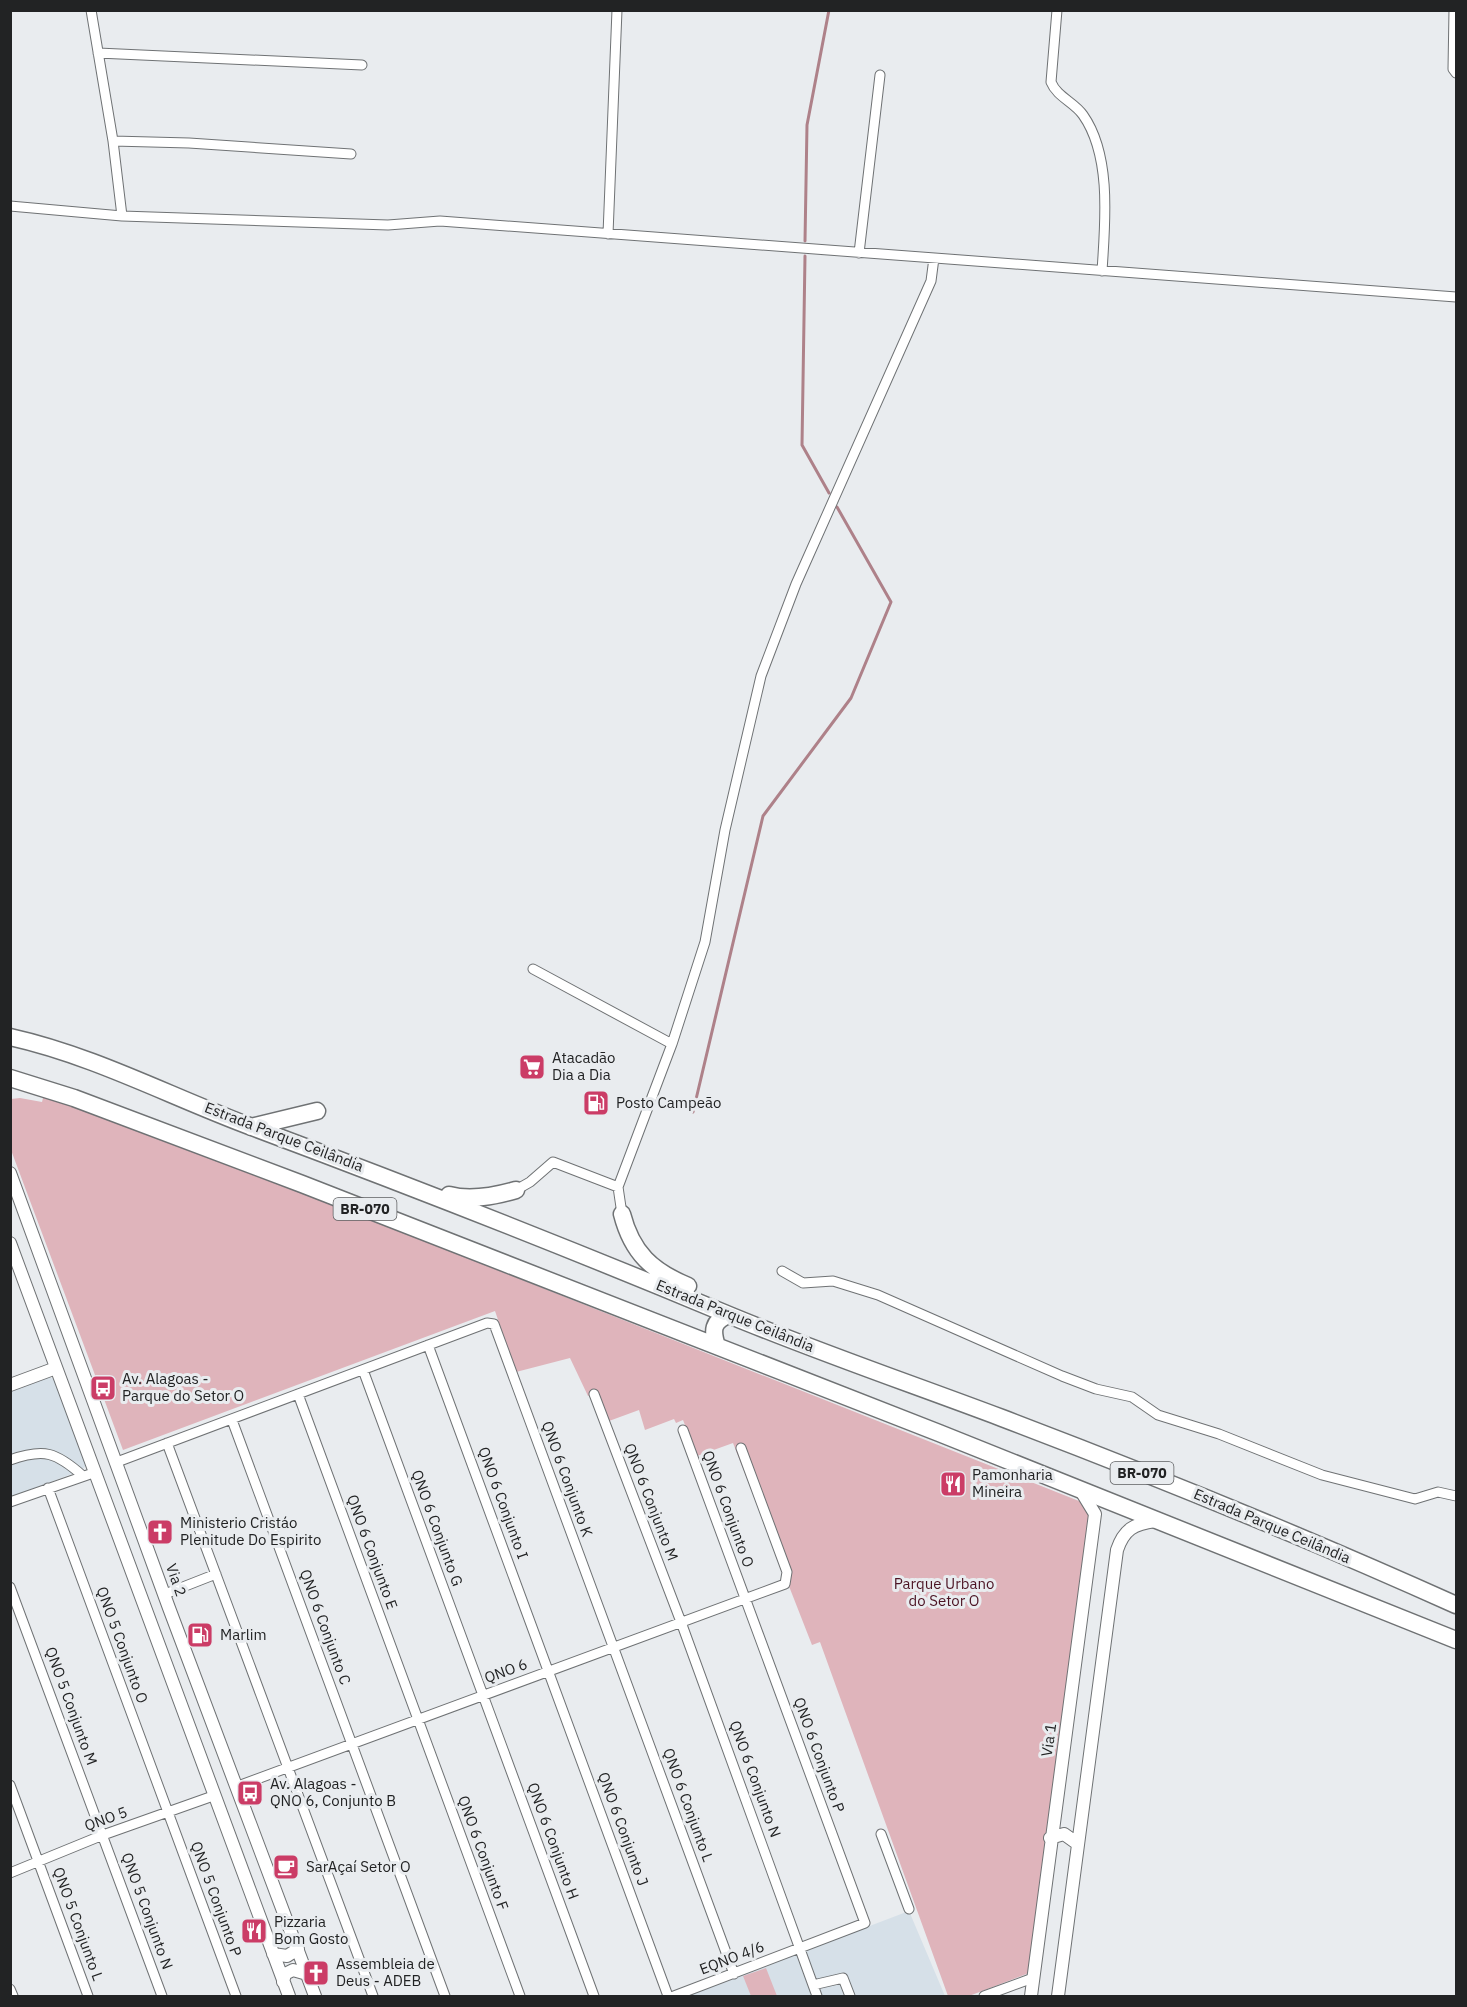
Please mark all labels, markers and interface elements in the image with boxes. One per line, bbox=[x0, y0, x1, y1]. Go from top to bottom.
place label: Atacadão Dia a Dia bbox=[552, 1048, 616, 1084]
supermarket icon: Atacadão Dia a Dia bbox=[517, 1052, 547, 1082]
fuel station icon: Posto Campeão bbox=[581, 1088, 611, 1118]
place label: Posto Campeão bbox=[616, 1093, 721, 1112]
street label: Estrada Parque Ceilândia bbox=[202, 1097, 366, 1176]
road number: BR-070 bbox=[334, 1198, 397, 1220]
street label: Estrada Parque Ceilândia bbox=[653, 1275, 817, 1356]
place label: Av. Alagoas - Parque do Setor O bbox=[122, 1369, 244, 1405]
bus stop icon: Av. Alagoas - Parque do Setor O bbox=[88, 1373, 118, 1403]
street label: QNO 6 Conjunto K bbox=[538, 1418, 597, 1540]
street label: QNO 6 Conjunto M bbox=[620, 1440, 683, 1563]
street label: QNO 6 Conjunto I bbox=[474, 1444, 533, 1562]
street label: QNO 6 Conjunto O bbox=[699, 1448, 758, 1570]
road number: BR-070 bbox=[1110, 1462, 1174, 1484]
place label: Pamonharia Mineira bbox=[972, 1465, 1053, 1501]
street label: QNO 6 Conjunto G bbox=[408, 1467, 467, 1589]
restaurant icon: Pamonharia Mineira bbox=[938, 1469, 968, 1499]
street label: Estrada Parque Ceilândia bbox=[1191, 1484, 1354, 1567]
street label: QNO 6 Conjunto E bbox=[343, 1492, 402, 1612]
place label: Ministerio Cristáo Plenitude Do Espirito bbox=[180, 1513, 321, 1549]
church icon: Ministerio Cristáo Plenitude Do Espirito bbox=[145, 1517, 175, 1547]
street label: Via 2 bbox=[162, 1561, 191, 1599]
street label: QNO 6 Conjunto C bbox=[296, 1567, 355, 1687]
park label: Parque Urbano do Setor O bbox=[894, 1574, 994, 1610]
street label: QNO 5 Conjunto O bbox=[93, 1584, 152, 1706]
fuel station icon: Marlim bbox=[185, 1620, 215, 1650]
place label: Marlim bbox=[220, 1625, 267, 1644]
street label: QNO 5 Conjunto M bbox=[41, 1644, 102, 1767]
street label: QNO 6 bbox=[482, 1654, 530, 1687]
street label: QNO 6 Conjunto P bbox=[790, 1695, 849, 1815]
street label: QNO 6 Conjunto N bbox=[726, 1718, 785, 1840]
street label: Via 1 bbox=[1037, 1722, 1060, 1758]
street label: QNO 6 Conjunto L bbox=[659, 1745, 718, 1865]
street label: QNO 6 Conjunto J bbox=[594, 1769, 653, 1888]
place label: Av. Alagoas - QNO 6, Conjunto B bbox=[270, 1774, 396, 1810]
bus stop icon: Av. Alagoas - QNO 6, Conjunto B bbox=[235, 1778, 265, 1808]
street label: QNO 6 Conjunto H bbox=[524, 1780, 583, 1902]
street label: QNO 6 Conjunto F bbox=[454, 1793, 513, 1913]
street label: QNO 5 bbox=[82, 1802, 130, 1835]
street label: QNO 5 Conjunto P bbox=[187, 1839, 246, 1959]
street label: QNO 5 Conjunto N bbox=[118, 1850, 177, 1972]
cafe icon: SarAçaí Setor O bbox=[271, 1852, 301, 1882]
place label: SarAçaí Setor O bbox=[306, 1857, 411, 1876]
street label: QNO 5 Conjunto L bbox=[49, 1864, 108, 1984]
place label: Pizzaria Bom Gosto bbox=[274, 1912, 348, 1948]
restaurant icon: Pizzaria Bom Gosto bbox=[239, 1916, 269, 1946]
street label: EQNO 4/6 bbox=[697, 1936, 767, 1979]
place label: Assembleia de Deus - ADEB bbox=[336, 1954, 435, 1990]
church icon: Assembleia de Deus - ADEB bbox=[301, 1958, 331, 1988]

